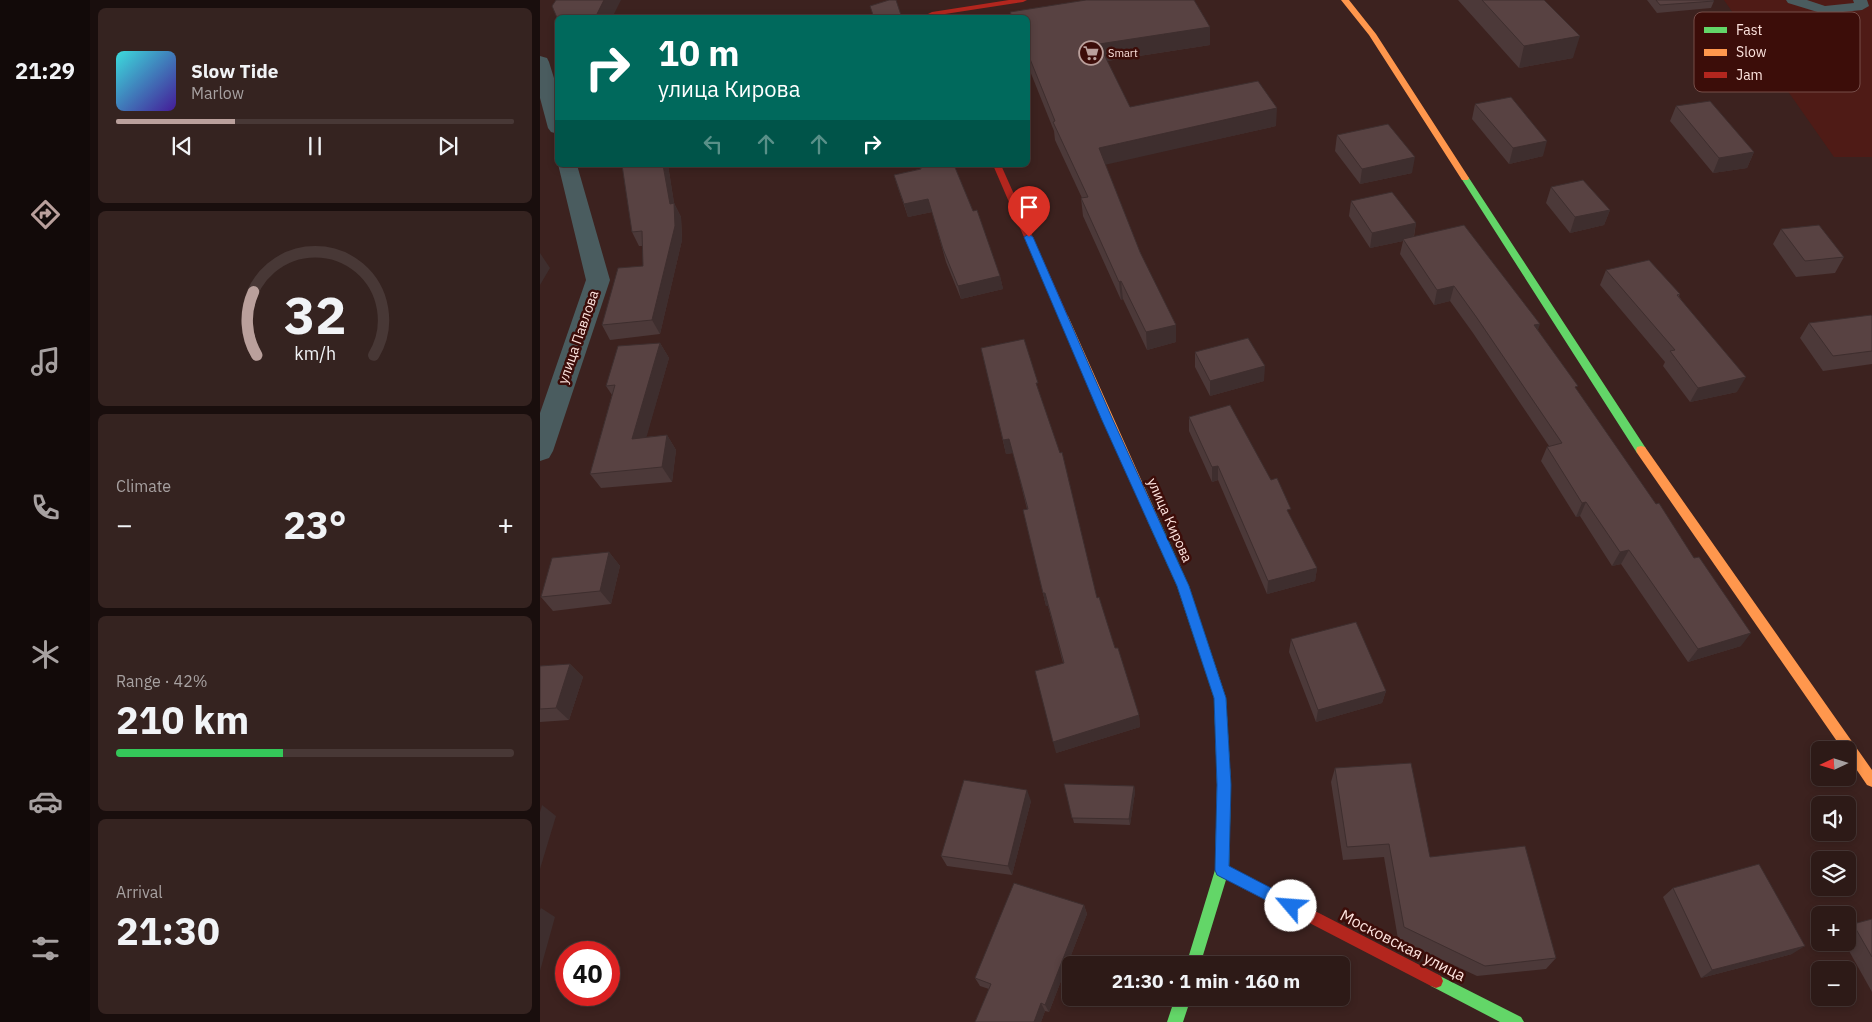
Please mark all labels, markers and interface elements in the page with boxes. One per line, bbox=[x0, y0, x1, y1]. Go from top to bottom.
legend bbox=[1694, 12, 1860, 92]
text: Fast bbox=[1736, 21, 1762, 39]
text: 10 m bbox=[658, 30, 740, 76]
icon: right bbox=[575, 35, 640, 100]
supermarket icon: Smart bbox=[1078, 40, 1104, 66]
text: Slow bbox=[1736, 43, 1767, 61]
place label: Smart bbox=[1108, 46, 1138, 60]
text: 21:29 bbox=[15, 56, 75, 85]
text: Slow Tide bbox=[191, 59, 278, 83]
text: Jam bbox=[1736, 66, 1763, 84]
text: улица Кирова bbox=[658, 74, 800, 103]
text: Marlow bbox=[191, 83, 244, 103]
icon: left bbox=[699, 130, 727, 158]
icon: ahead bbox=[752, 130, 780, 158]
icon: ahead bbox=[805, 130, 833, 158]
icon: right bbox=[858, 130, 886, 158]
icon: previous bbox=[168, 132, 196, 160]
icon: pause bbox=[301, 132, 329, 160]
icon: next bbox=[434, 132, 462, 160]
pin bbox=[1008, 186, 1050, 237]
icon: arrive bbox=[1015, 193, 1043, 221]
icon: directions bbox=[28, 197, 63, 232]
text: 32 bbox=[284, 281, 346, 348]
street label: улица Павлова bbox=[554, 287, 603, 386]
text: km/h bbox=[294, 342, 336, 365]
icon: music bbox=[28, 344, 63, 379]
street label: улица Кирова bbox=[1143, 475, 1197, 566]
text: Climate bbox=[116, 476, 171, 496]
icon: phone bbox=[28, 490, 63, 525]
text: 23° bbox=[283, 500, 347, 549]
text: − bbox=[116, 506, 133, 543]
text: + bbox=[497, 506, 514, 543]
icon: climate bbox=[28, 637, 63, 672]
text: Range · 42% bbox=[116, 671, 208, 691]
text: 210 km bbox=[116, 695, 249, 744]
north arrow bbox=[1811, 741, 1856, 786]
map controls bbox=[1811, 741, 1856, 1006]
icon: car bbox=[28, 784, 63, 819]
button: sound bbox=[1811, 796, 1856, 841]
button: layers bbox=[1811, 851, 1856, 896]
position arrow bbox=[1264, 879, 1316, 931]
text: Arrival bbox=[116, 882, 163, 902]
street label: Московская улица bbox=[1337, 905, 1470, 986]
text: 21:30 bbox=[116, 906, 220, 955]
button: + bbox=[1811, 906, 1856, 951]
icon: filters bbox=[28, 931, 63, 966]
speed limit sign: 40 bbox=[555, 941, 620, 1006]
button: − bbox=[1811, 961, 1856, 1006]
text: 21:30 · 1 min · 160 m bbox=[1112, 969, 1300, 993]

